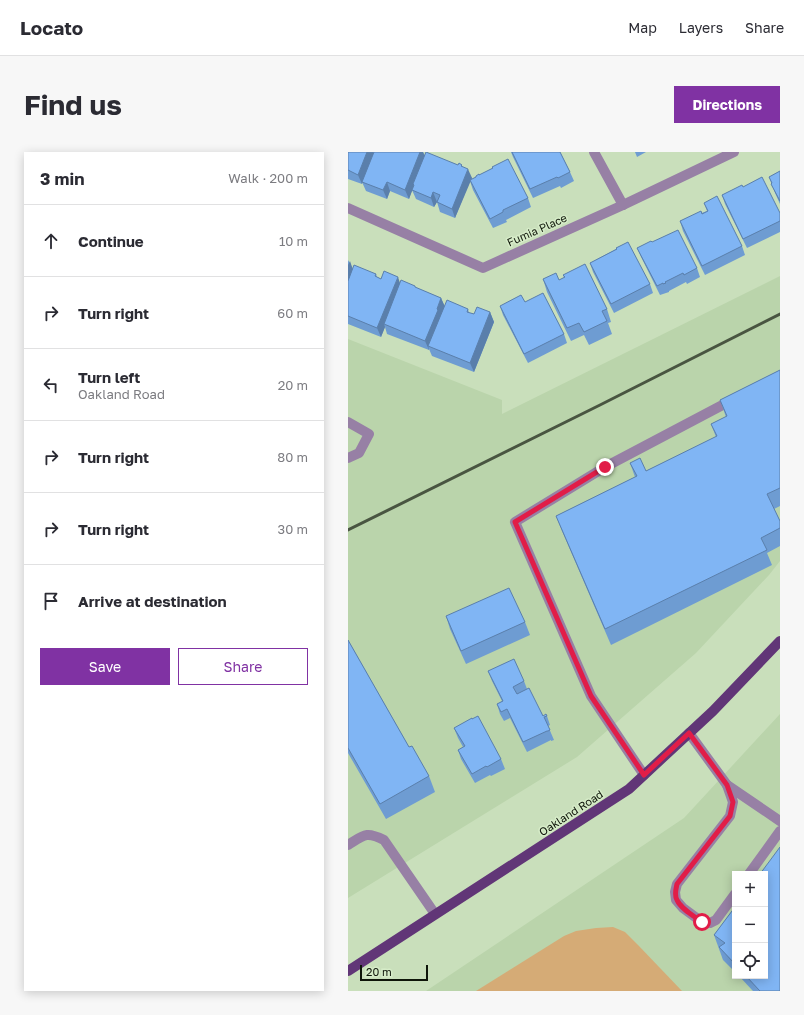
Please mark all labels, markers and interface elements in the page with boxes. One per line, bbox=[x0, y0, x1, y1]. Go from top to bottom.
text: Locato bbox=[20, 16, 83, 39]
text: Map bbox=[628, 19, 657, 36]
text: Layers bbox=[679, 19, 723, 36]
text: Share bbox=[745, 19, 784, 36]
button: Directions bbox=[674, 86, 780, 123]
text: Find us bbox=[24, 88, 122, 121]
text: 3 min bbox=[40, 168, 84, 189]
text: Walk · 200 m bbox=[228, 170, 308, 186]
street label: Fumia Place bbox=[505, 211, 569, 249]
icon: ahead bbox=[40, 230, 62, 252]
text: Continue bbox=[78, 232, 144, 250]
text: 10 m bbox=[279, 233, 308, 249]
icon: right bbox=[40, 302, 62, 324]
text: Turn right bbox=[78, 304, 149, 322]
text: 60 m bbox=[277, 305, 308, 321]
text: Turn left bbox=[78, 368, 140, 386]
icon: left bbox=[40, 374, 62, 396]
text: 20 m bbox=[278, 377, 308, 393]
text: Oakland Road bbox=[78, 386, 165, 402]
icon: right bbox=[40, 446, 62, 468]
text: Turn right bbox=[78, 448, 149, 466]
text: 80 m bbox=[277, 449, 308, 465]
route end bbox=[596, 458, 614, 476]
icon: right bbox=[40, 518, 62, 540]
text: Turn right bbox=[78, 520, 149, 538]
text: 30 m bbox=[278, 521, 308, 537]
icon: arrive bbox=[40, 590, 62, 612]
text: Arrive at destination bbox=[78, 592, 227, 610]
button: Save bbox=[40, 648, 170, 685]
button: Share bbox=[178, 648, 308, 685]
street label: Oakland Road bbox=[536, 787, 605, 838]
map controls bbox=[732, 871, 768, 979]
button: + bbox=[732, 871, 768, 907]
button: − bbox=[732, 907, 768, 943]
route start bbox=[693, 913, 711, 931]
button: locate bbox=[732, 943, 768, 979]
scale bar bbox=[360, 963, 428, 982]
text: 20 m bbox=[366, 965, 392, 978]

